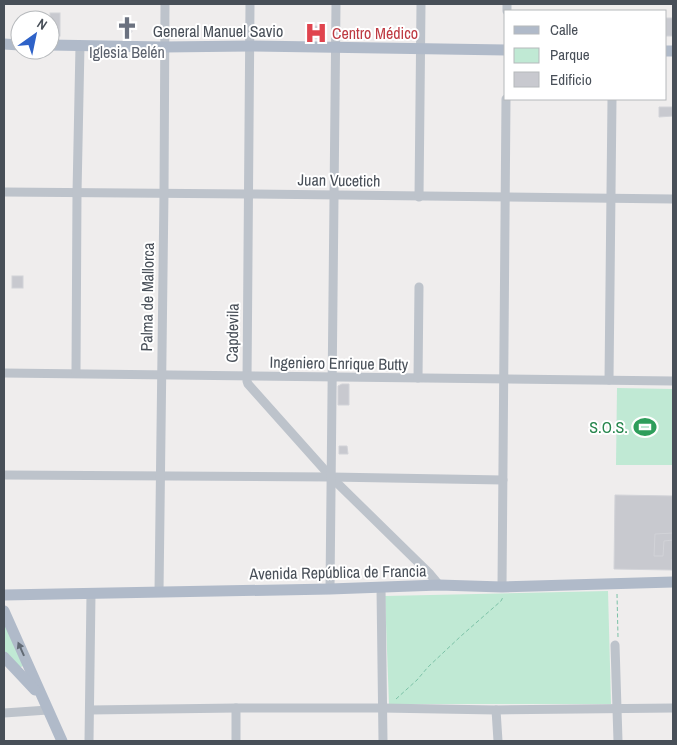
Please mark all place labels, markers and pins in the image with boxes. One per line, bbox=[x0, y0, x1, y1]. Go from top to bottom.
church icon: Iglesia Belén bbox=[114, 15, 140, 41]
hospital icon: Centro Médico bbox=[303, 20, 329, 46]
place label: Centro Médico bbox=[332, 22, 418, 44]
place label: Iglesia Belén bbox=[89, 41, 165, 63]
sports icon: S.O.S. bbox=[632, 414, 658, 440]
place label: S.O.S. bbox=[589, 416, 628, 438]

